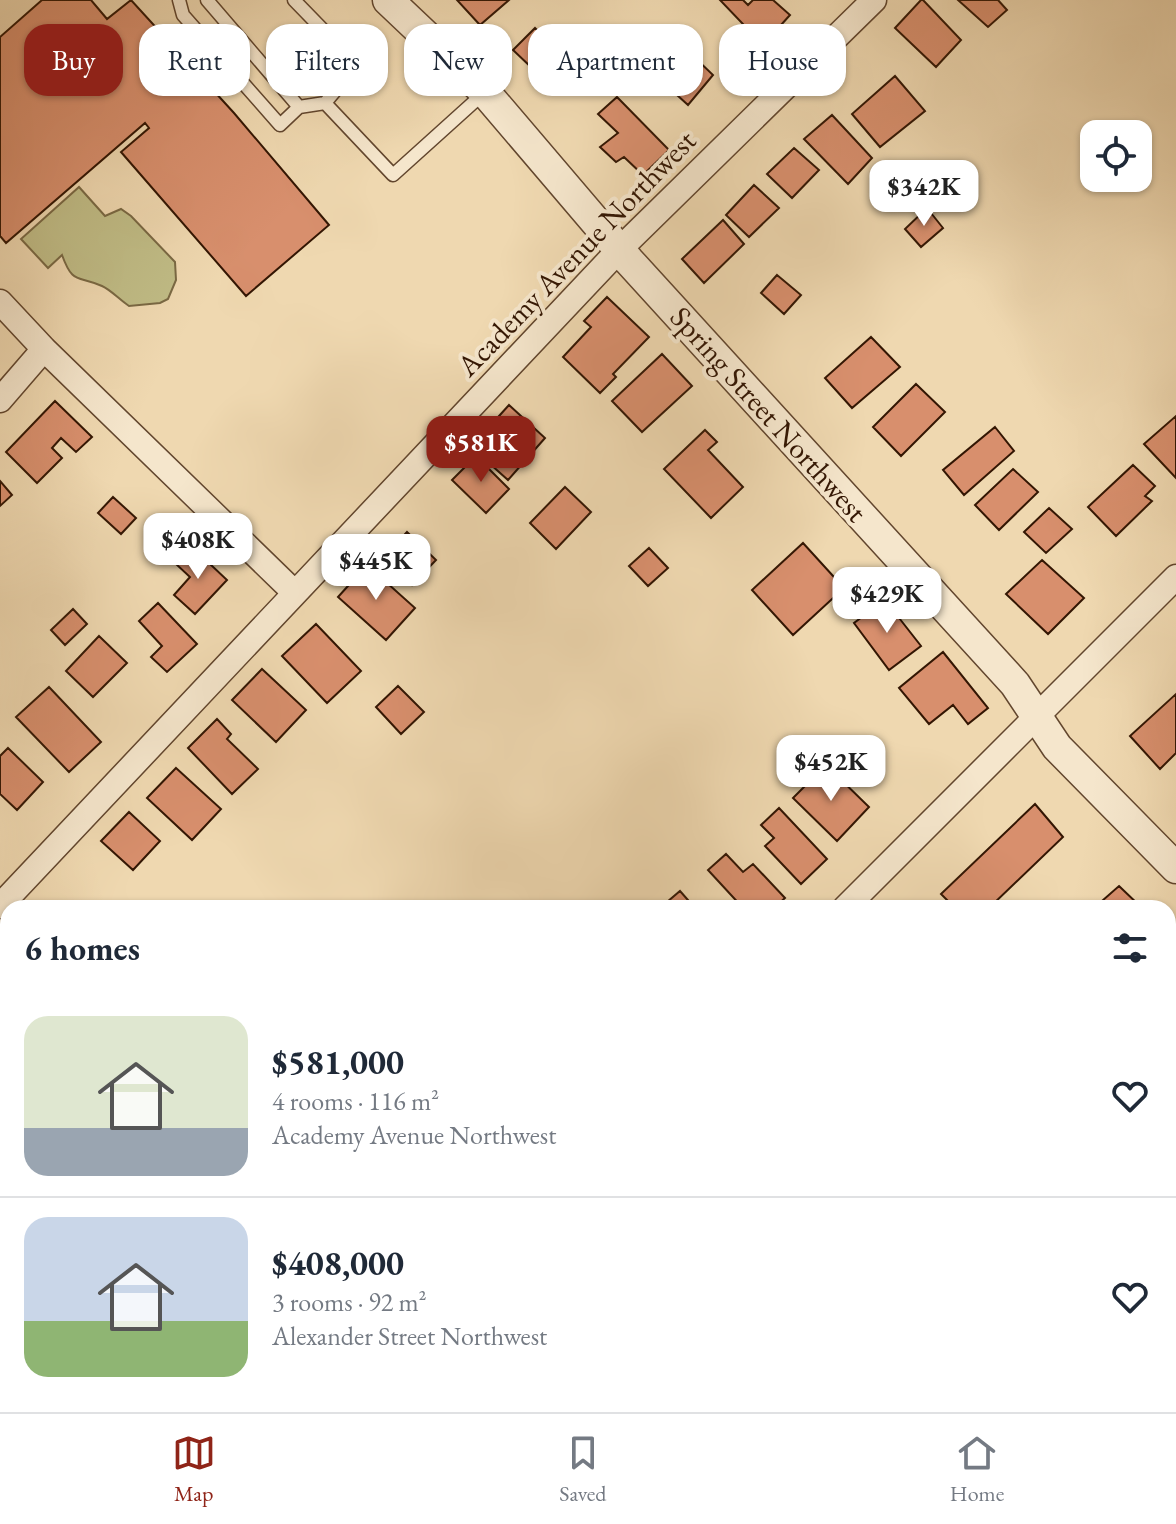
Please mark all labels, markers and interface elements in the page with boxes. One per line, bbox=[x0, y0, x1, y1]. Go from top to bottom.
chip: Buy bbox=[24, 24, 123, 96]
chip: Rent bbox=[139, 24, 250, 96]
chip: Filters bbox=[266, 24, 388, 96]
chip: New bbox=[404, 24, 512, 96]
chip: Apartment bbox=[528, 24, 703, 96]
chip: House bbox=[719, 24, 846, 96]
map controls bbox=[1080, 120, 1152, 192]
button: locate bbox=[1080, 120, 1152, 192]
street label: Academy Avenue Northwest bbox=[447, 121, 704, 385]
pin: $342K bbox=[868, 160, 980, 228]
text: $342K bbox=[887, 169, 961, 203]
street label: Spring Street Northwest bbox=[662, 298, 877, 530]
pin: $581K bbox=[425, 416, 537, 484]
text: $581K bbox=[444, 425, 518, 459]
pin: $408K bbox=[142, 513, 254, 581]
text: $408K bbox=[161, 522, 235, 556]
pin: $445K bbox=[320, 534, 432, 602]
text: $445K bbox=[339, 543, 413, 577]
pin: $429K bbox=[831, 567, 943, 635]
text: $429K bbox=[850, 576, 924, 610]
pin: $452K bbox=[775, 735, 887, 803]
text: $452K bbox=[794, 744, 868, 778]
text: 6 homes bbox=[24, 926, 140, 970]
icon: filters bbox=[1108, 926, 1152, 970]
text: $581,000 bbox=[272, 1040, 404, 1084]
icon: home bbox=[88, 1048, 184, 1144]
icon: heart bbox=[1108, 1074, 1152, 1118]
text: 4 rooms · 116 m² bbox=[272, 1084, 439, 1118]
text: Academy Avenue Northwest bbox=[272, 1118, 556, 1152]
text: $408,000 bbox=[272, 1241, 404, 1285]
icon: home bbox=[88, 1249, 184, 1345]
icon: heart bbox=[1108, 1275, 1152, 1319]
text: 3 rooms · 92 m² bbox=[272, 1285, 427, 1319]
text: Alexander Street Northwest bbox=[272, 1319, 547, 1353]
tab: Map bbox=[172, 1431, 216, 1508]
tab: Saved bbox=[559, 1431, 606, 1508]
tab: Home bbox=[950, 1431, 1004, 1508]

